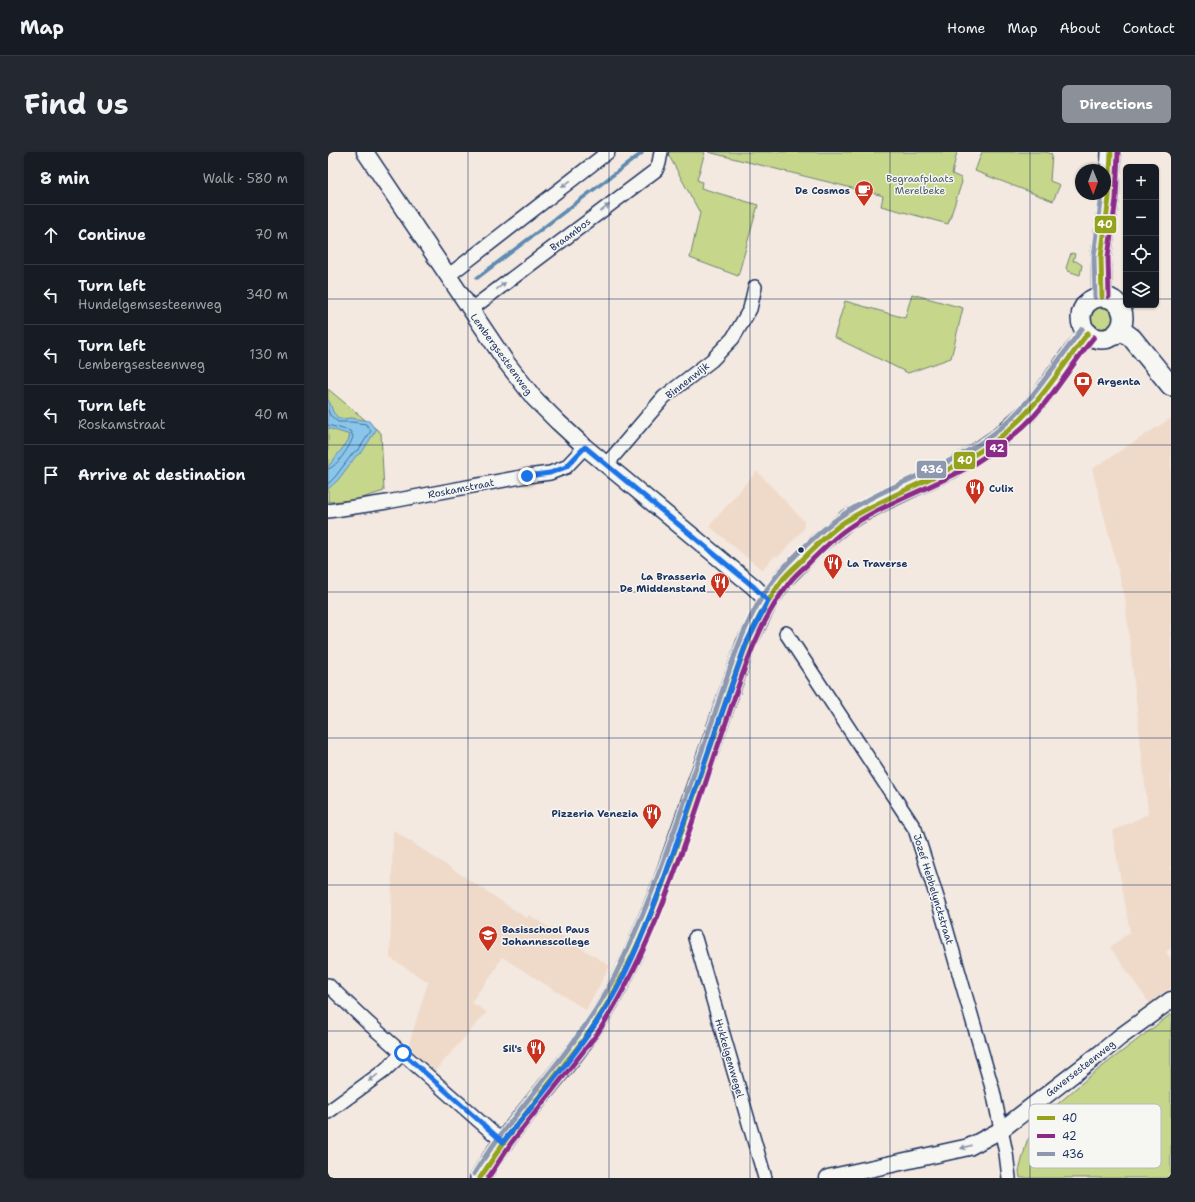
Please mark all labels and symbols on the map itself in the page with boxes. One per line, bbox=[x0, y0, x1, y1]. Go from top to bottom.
north arrow bbox=[1075, 164, 1111, 200]
park label: Begraafplaats Merelbeke bbox=[886, 172, 954, 197]
cafe icon: De Cosmos bbox=[853, 179, 875, 207]
one-way arrow bbox=[560, 180, 571, 188]
place label: De Cosmos bbox=[795, 184, 850, 197]
one-way arrow bbox=[599, 204, 610, 212]
street label: Braambos bbox=[547, 215, 593, 254]
line badge: 40 bbox=[1094, 215, 1117, 234]
text: 40 bbox=[1097, 217, 1113, 232]
one-way arrow bbox=[496, 282, 507, 291]
street label: Lembergsesteenweg bbox=[468, 311, 536, 398]
street label: Binnenwijk bbox=[663, 359, 712, 402]
bank icon: Argenta bbox=[1072, 370, 1094, 398]
place label: Argenta bbox=[1097, 375, 1140, 388]
line badge: 42 bbox=[985, 439, 1008, 458]
text: 42 bbox=[990, 441, 1005, 456]
line badge: 40 bbox=[953, 451, 976, 470]
text: 40 bbox=[957, 453, 973, 468]
line badge: 436 bbox=[916, 460, 947, 479]
text: 436 bbox=[921, 462, 944, 477]
route end bbox=[518, 467, 536, 485]
street label: Roskamstraat bbox=[427, 476, 495, 501]
restaurant icon: Culix bbox=[964, 477, 986, 505]
place label: Culix bbox=[989, 482, 1014, 495]
unlabelled marker bbox=[796, 545, 806, 555]
restaurant icon: La Traverse bbox=[822, 552, 844, 580]
place label: La Traverse bbox=[847, 557, 907, 570]
place label: La Brasseria De Middenstand bbox=[620, 570, 706, 595]
restaurant icon: La Brasseria De Middenstand bbox=[709, 571, 731, 599]
restaurant icon: Pizzeria Venezia bbox=[641, 802, 663, 830]
place label: Pizzeria Venezia bbox=[552, 807, 638, 820]
street label: Jozef Hebbelynckstraat bbox=[911, 832, 957, 946]
place label: Basisschool Paus Johannescollege bbox=[502, 923, 590, 948]
school or university icon: Basisschool Paus Johannescollege bbox=[477, 924, 499, 952]
street label: Hukkelgemwegel bbox=[712, 1017, 747, 1099]
restaurant icon: Sil's bbox=[525, 1037, 547, 1065]
street label: Gaversesteenweg bbox=[1043, 1037, 1118, 1100]
place label: Sil's bbox=[503, 1042, 522, 1055]
route start bbox=[394, 1044, 412, 1062]
one-way arrow bbox=[368, 1074, 379, 1083]
legend bbox=[1029, 1104, 1161, 1168]
text: 40 bbox=[1062, 1111, 1077, 1126]
text: 42 bbox=[1062, 1129, 1077, 1144]
one-way arrow bbox=[960, 1144, 972, 1150]
text: 436 bbox=[1062, 1147, 1084, 1162]

